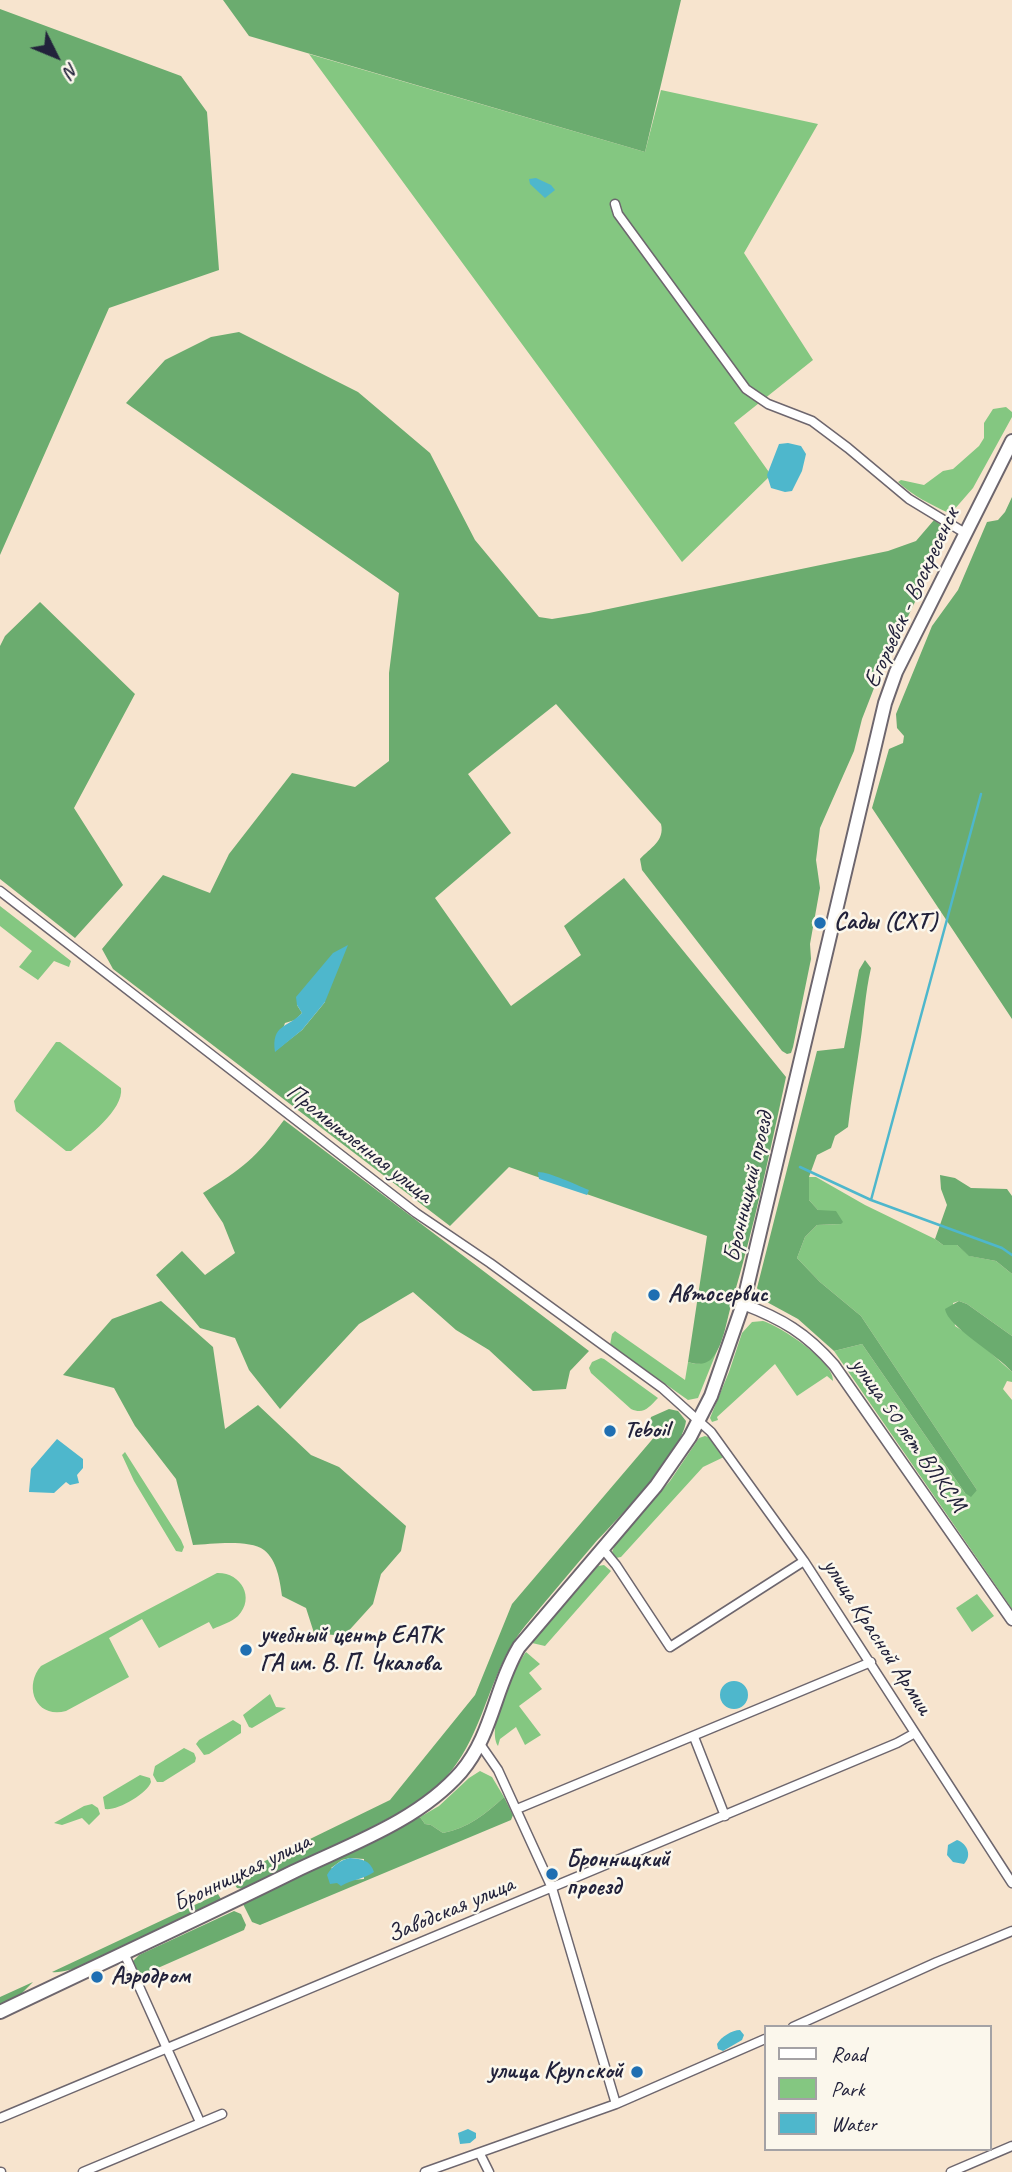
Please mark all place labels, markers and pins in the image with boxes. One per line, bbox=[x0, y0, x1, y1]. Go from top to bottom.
place label: Сады (СХТ) bbox=[834, 909, 937, 937]
marker: Сады (СХТ) bbox=[812, 915, 828, 931]
place label: Автосервис bbox=[668, 1281, 768, 1309]
marker: Автосервис bbox=[646, 1287, 662, 1303]
place label: Teboil bbox=[624, 1417, 669, 1445]
marker: Teboil bbox=[602, 1423, 618, 1439]
place label: учебный центр ЕАТК ГА им. В. П. Чкалова bbox=[260, 1622, 442, 1678]
marker: учебный центр ЕАТК ГА им. В. П. Чкалова bbox=[238, 1642, 254, 1658]
place label: Бронницкий проезд bbox=[566, 1846, 670, 1902]
marker: Бронницкий проезд bbox=[544, 1866, 560, 1882]
place label: Аэродром bbox=[111, 1963, 190, 1991]
marker: Аэродром bbox=[89, 1969, 105, 1985]
place label: улица Крупской bbox=[488, 2058, 623, 2086]
marker: улица Крупской bbox=[629, 2064, 645, 2080]

